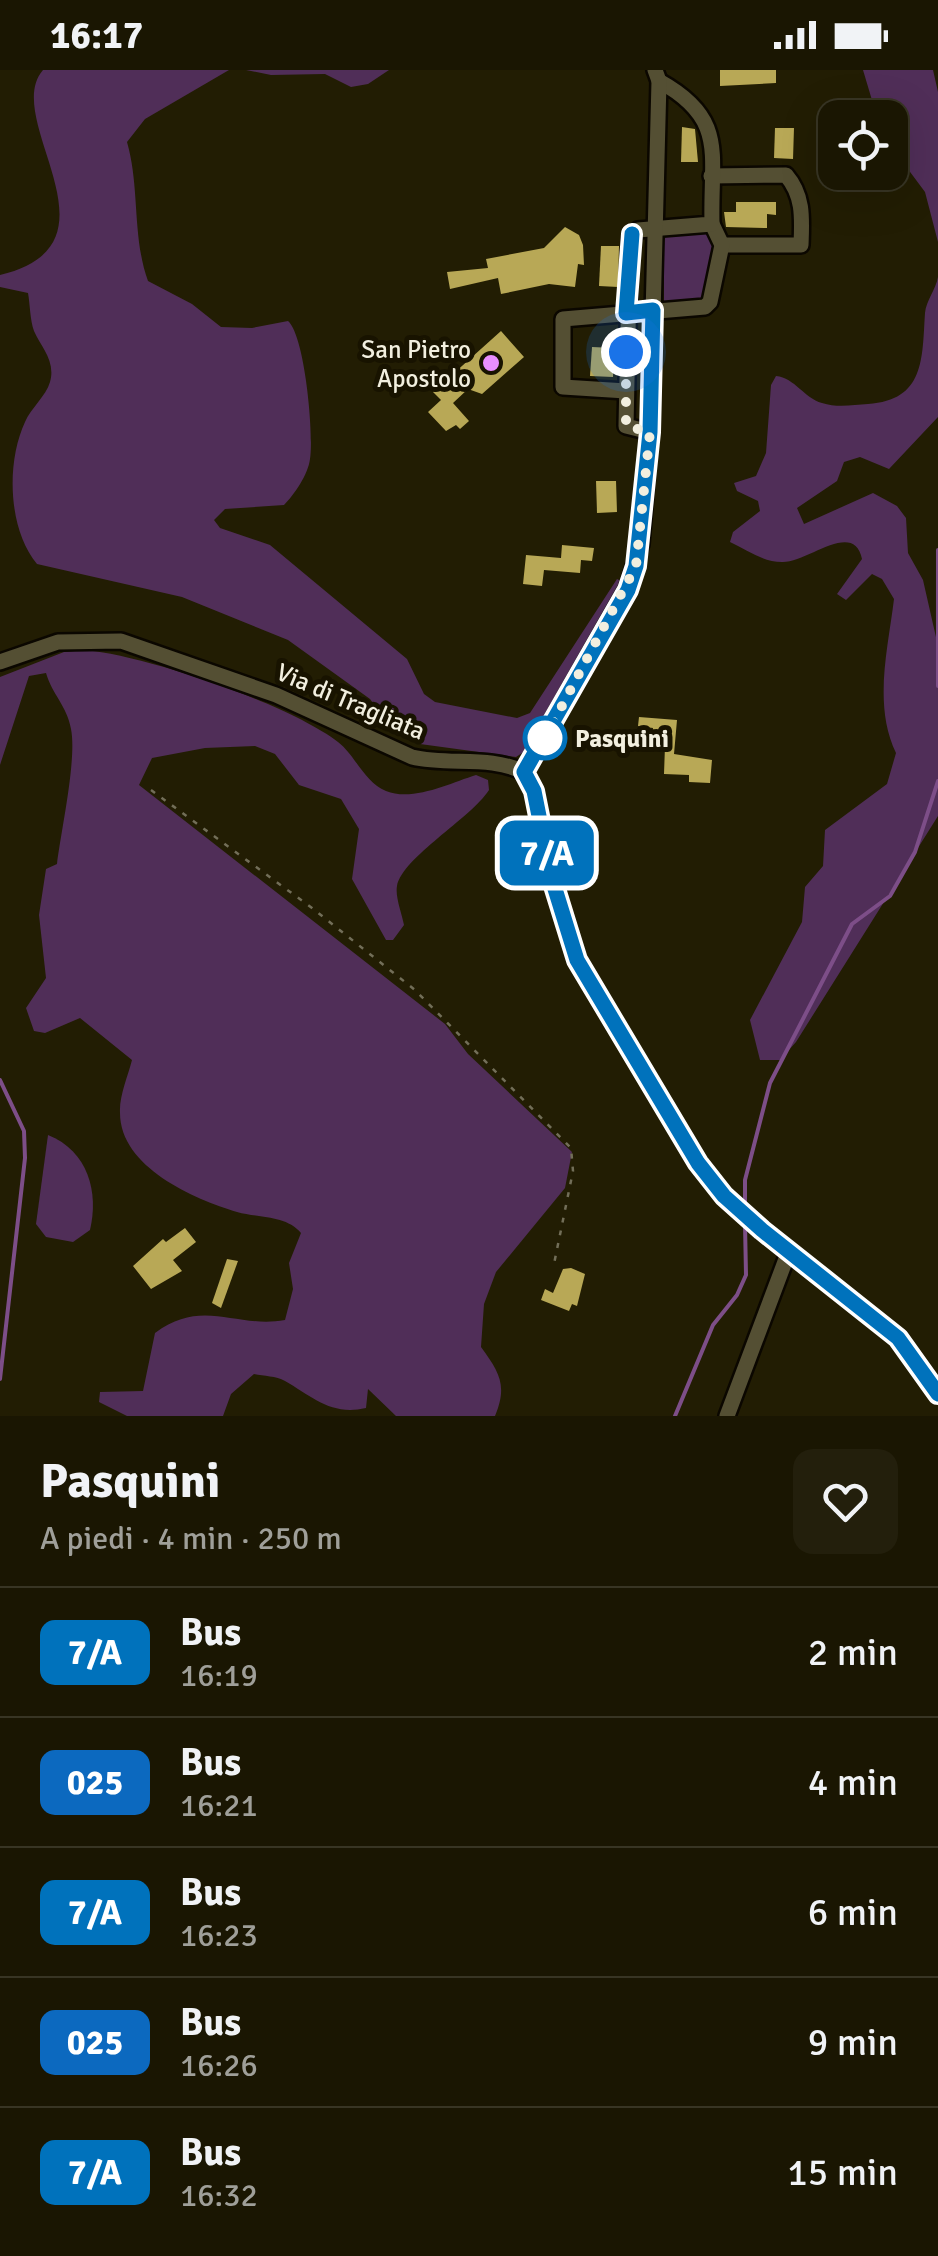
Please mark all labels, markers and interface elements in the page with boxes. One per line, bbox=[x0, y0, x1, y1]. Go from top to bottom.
text: 16:17 bbox=[50, 12, 143, 59]
map controls bbox=[818, 100, 908, 190]
button: locate bbox=[818, 100, 908, 190]
your location bbox=[601, 327, 651, 377]
place label: San Pietro Apostolo bbox=[361, 334, 471, 394]
marker: San Pietro Apostolo bbox=[480, 352, 502, 374]
street label: Via di Tragliata bbox=[272, 656, 430, 747]
marker: Pasquini bbox=[524, 717, 566, 759]
place label: Pasquini bbox=[575, 723, 669, 754]
line badge: 7/A bbox=[490, 820, 604, 886]
text: 7/A bbox=[520, 832, 574, 875]
button: heart bbox=[793, 1449, 898, 1554]
text: Pasquini bbox=[40, 1452, 220, 1511]
text: A piedi · 4 min · 250 m bbox=[40, 1519, 342, 1558]
text: Bus bbox=[180, 1609, 241, 1656]
text: 2 min bbox=[808, 1629, 898, 1676]
text: 7/A bbox=[68, 1631, 122, 1674]
text: 16:19 bbox=[180, 1656, 258, 1695]
text: Bus bbox=[180, 1739, 241, 1786]
text: 4 min bbox=[808, 1759, 898, 1806]
text: 025 bbox=[67, 1761, 123, 1804]
text: 16:21 bbox=[180, 1786, 258, 1825]
text: Bus bbox=[180, 1869, 241, 1916]
text: 6 min bbox=[808, 1889, 898, 1936]
text: 7/A bbox=[68, 1891, 122, 1934]
text: 16:23 bbox=[180, 1916, 258, 1955]
text: Bus bbox=[180, 1999, 241, 2046]
text: 9 min bbox=[808, 2019, 898, 2066]
text: 025 bbox=[67, 2021, 123, 2064]
text: 16:26 bbox=[180, 2046, 258, 2085]
text: Bus bbox=[180, 2129, 241, 2176]
text: 15 min bbox=[787, 2149, 898, 2196]
text: 7/A bbox=[68, 2151, 122, 2194]
text: 16:32 bbox=[180, 2176, 258, 2215]

